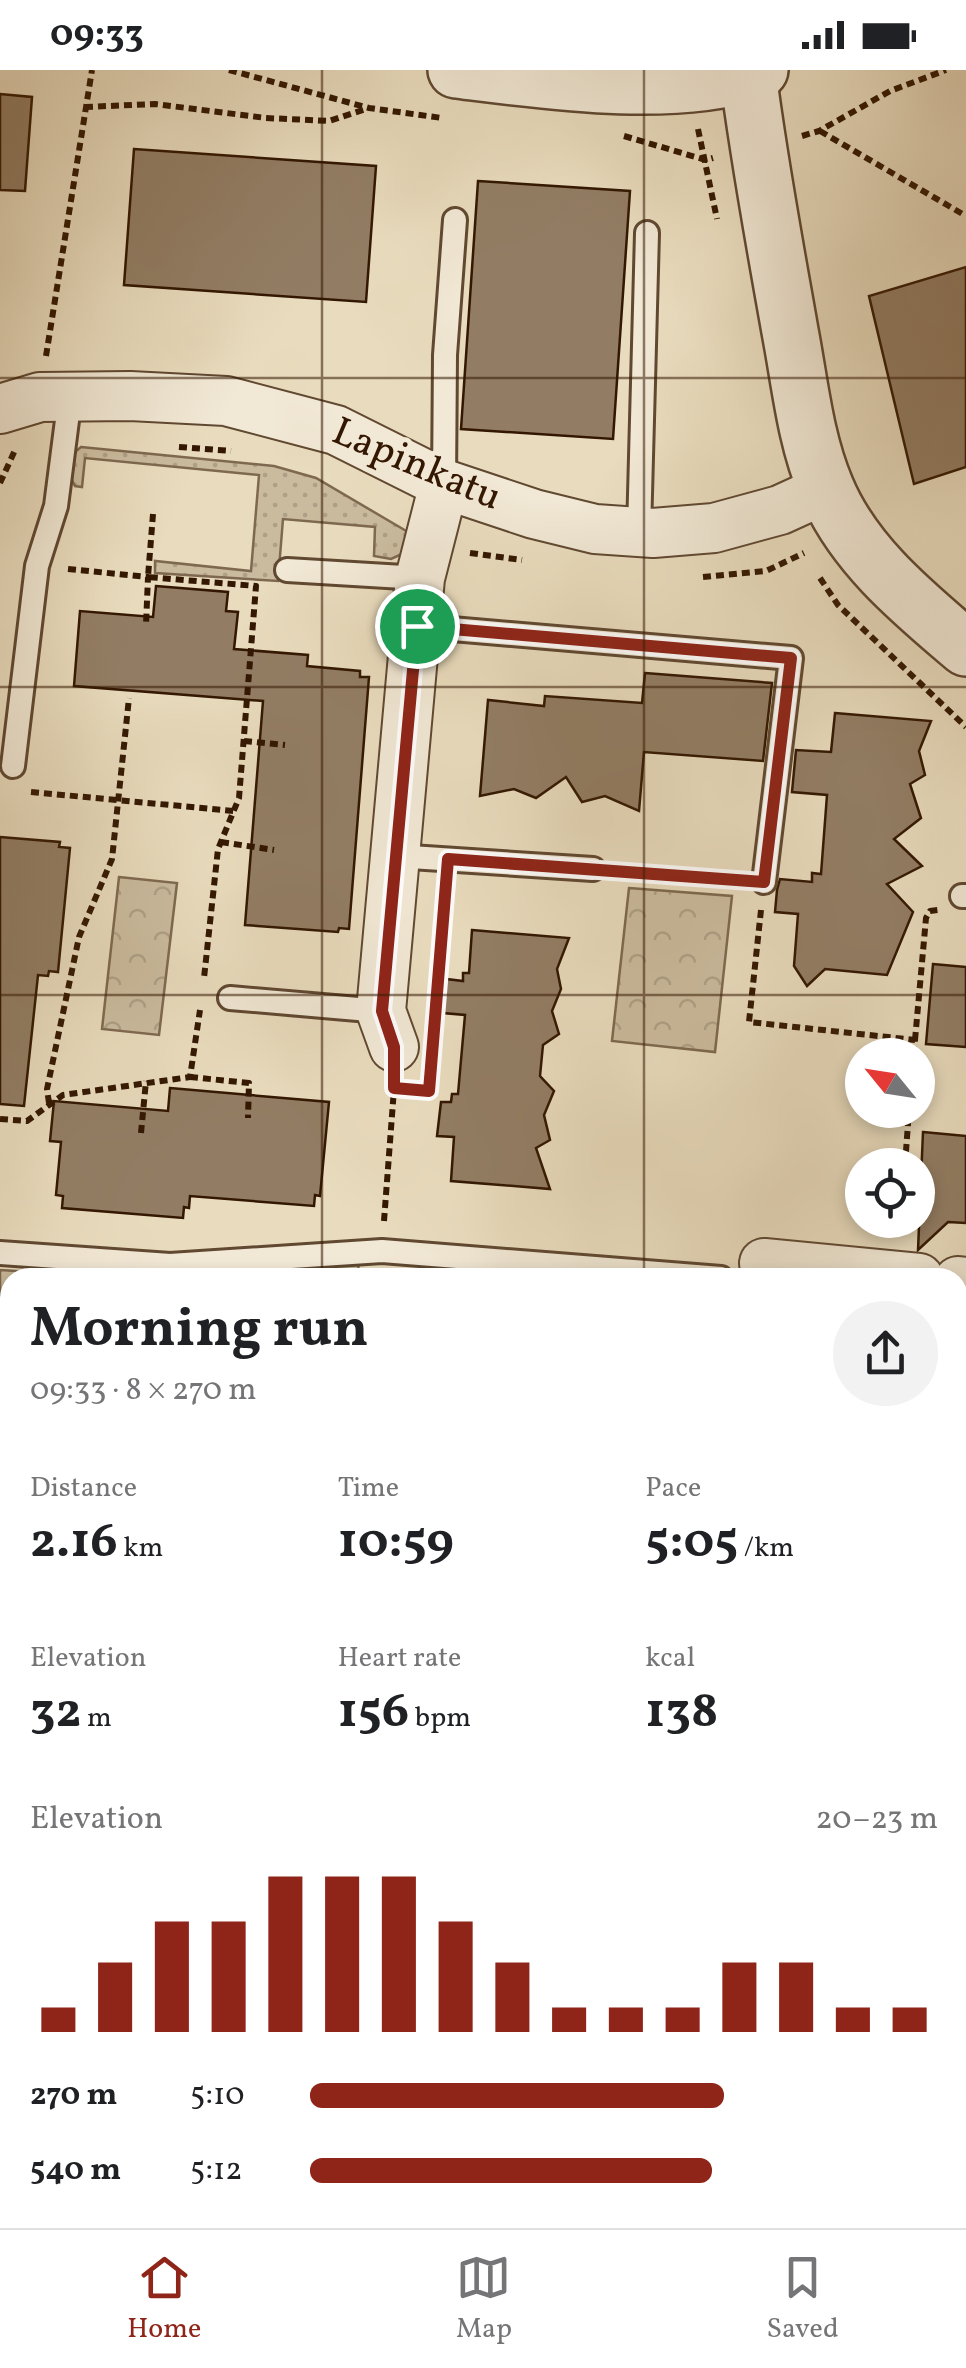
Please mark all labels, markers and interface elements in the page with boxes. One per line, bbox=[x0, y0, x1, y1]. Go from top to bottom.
text: 09:33 bbox=[50, 9, 144, 62]
street label: Lapinkatu bbox=[323, 405, 509, 527]
pin bbox=[375, 584, 460, 669]
icon: arrive bbox=[390, 599, 445, 654]
north arrow bbox=[845, 1038, 935, 1128]
map controls bbox=[845, 1038, 935, 1238]
button: locate bbox=[845, 1148, 935, 1238]
text: Morning run bbox=[30, 1293, 369, 1369]
button: share bbox=[833, 1301, 938, 1406]
text: 09:33 · 8 × 270 m bbox=[30, 1369, 257, 1413]
text: Distance bbox=[30, 1469, 137, 1508]
text: Time bbox=[338, 1469, 399, 1508]
text: Pace bbox=[645, 1469, 701, 1508]
text: 2.16 bbox=[30, 1508, 118, 1578]
text: 10:59 bbox=[338, 1508, 454, 1578]
text: 5:05 bbox=[645, 1508, 738, 1578]
text: km bbox=[118, 1529, 163, 1568]
text: /km bbox=[738, 1529, 794, 1568]
text: Elevation bbox=[30, 1639, 146, 1678]
text: Heart rate bbox=[338, 1639, 461, 1678]
text: kcal bbox=[645, 1639, 695, 1678]
text: 32 bbox=[30, 1678, 82, 1748]
text: 156 bbox=[338, 1678, 409, 1748]
text: 138 bbox=[645, 1678, 718, 1748]
text: m bbox=[82, 1699, 112, 1738]
text: bpm bbox=[409, 1699, 471, 1738]
text: Elevation bbox=[30, 1798, 163, 1842]
text: 20–23 m bbox=[815, 1798, 938, 1842]
text: 270 m bbox=[30, 2074, 118, 2118]
text: 5:10 bbox=[190, 2074, 245, 2118]
text: 540 m bbox=[30, 2149, 121, 2193]
text: 5:12 bbox=[190, 2149, 243, 2193]
tab: Home bbox=[127, 2250, 201, 2349]
tab: Map bbox=[456, 2250, 512, 2349]
tab: Saved bbox=[767, 2250, 839, 2349]

